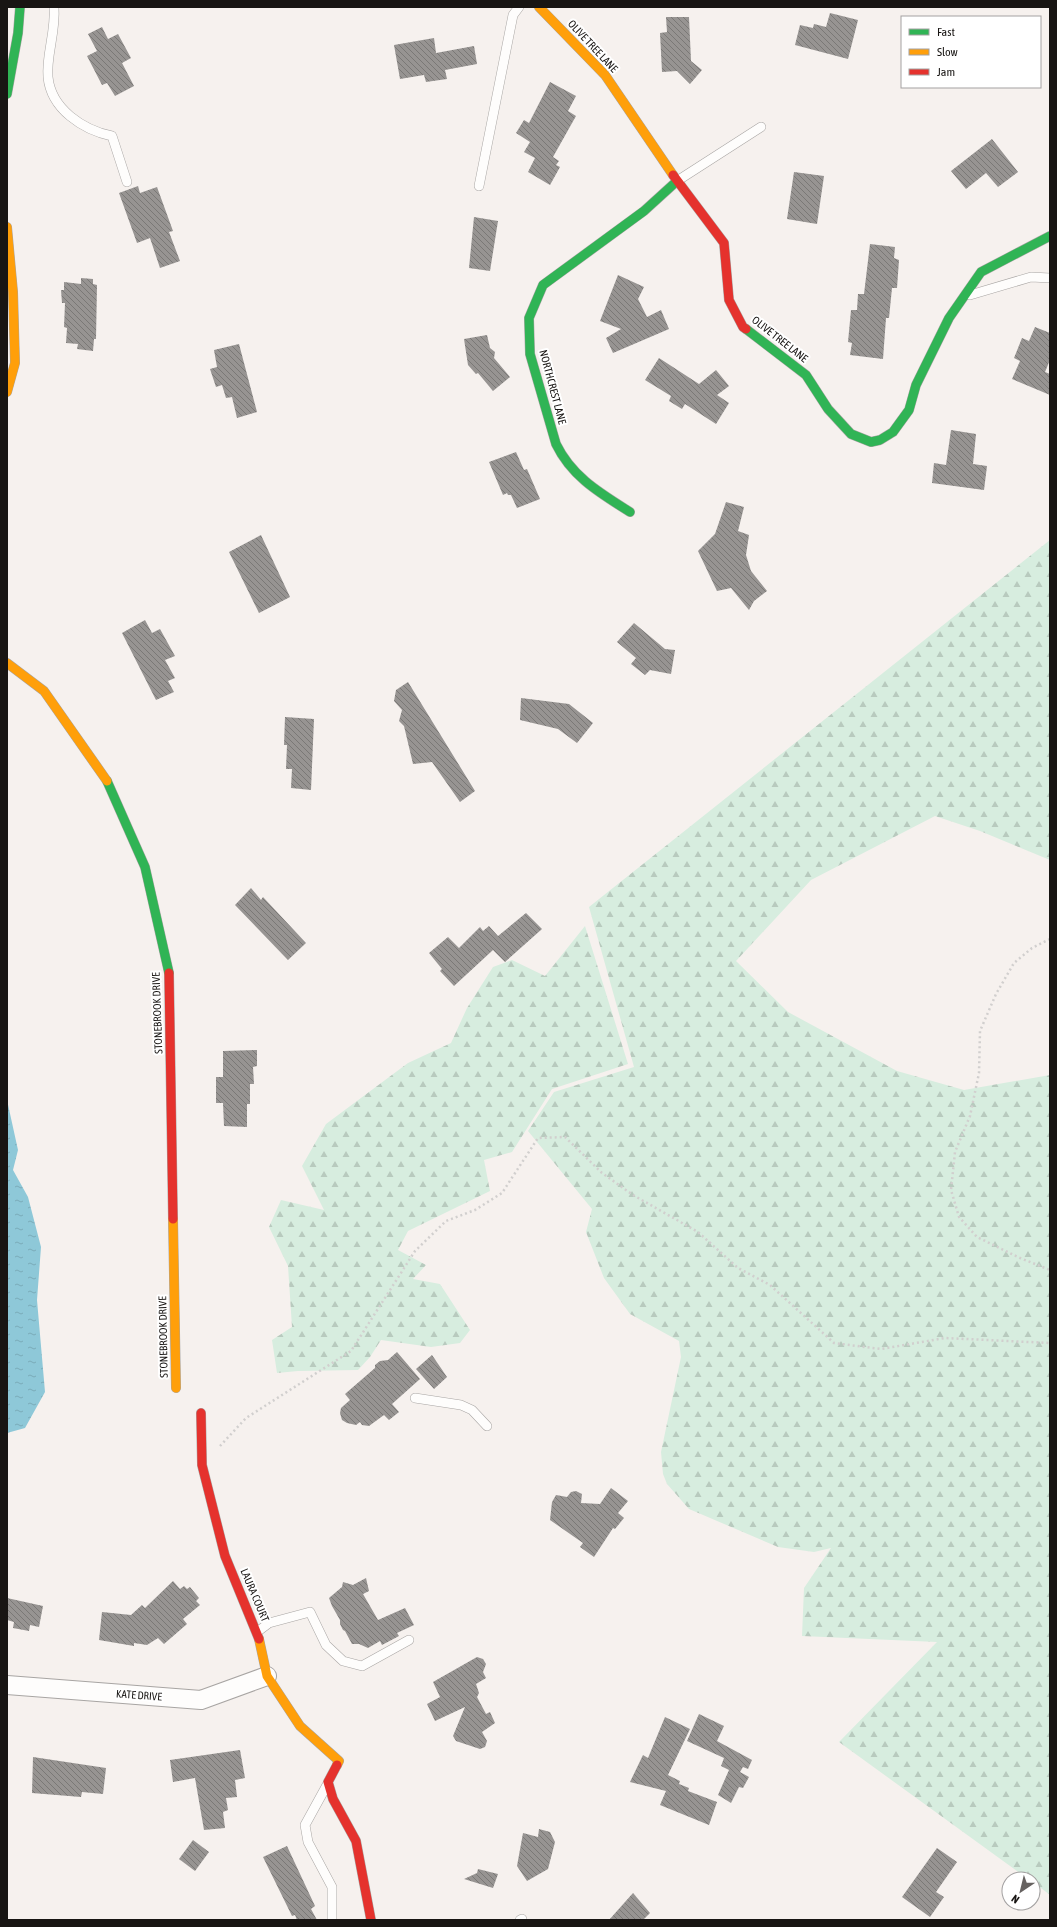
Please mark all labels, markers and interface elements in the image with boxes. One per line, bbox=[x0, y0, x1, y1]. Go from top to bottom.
legend bbox=[901, 16, 1041, 88]
street label: OLIVE TREE LANE bbox=[566, 17, 620, 75]
text: Fast bbox=[937, 25, 955, 39]
text: Slow bbox=[937, 45, 958, 59]
text: Jam bbox=[937, 65, 955, 79]
street label: OLIVE TREE LANE bbox=[750, 314, 810, 365]
street label: NORTHCREST LANE bbox=[537, 348, 569, 426]
street label: STONEBROOK DRIVE bbox=[150, 972, 164, 1054]
street label: STONEBROOK DRIVE bbox=[156, 1296, 170, 1378]
street label: LAURA COURT bbox=[238, 1567, 272, 1624]
street label: KATE DRIVE bbox=[116, 1687, 163, 1703]
north arrow bbox=[1001, 1871, 1041, 1911]
text: N bbox=[1009, 1892, 1021, 1906]

